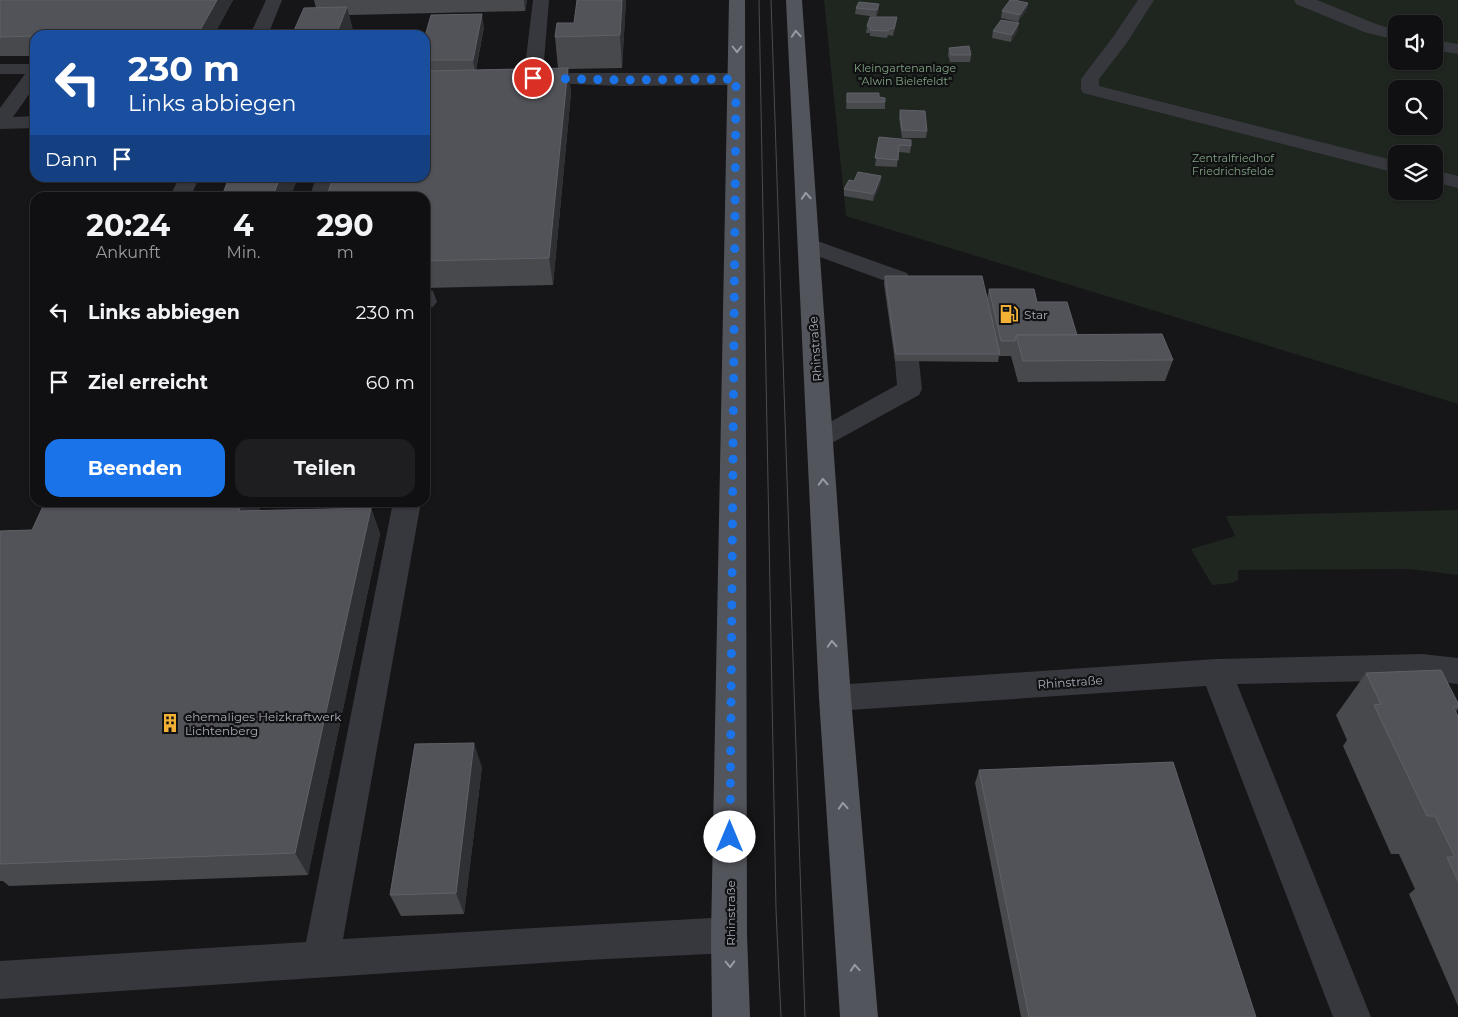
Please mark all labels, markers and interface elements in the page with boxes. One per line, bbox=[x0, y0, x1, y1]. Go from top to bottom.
map controls bbox=[1388, 15, 1443, 200]
button: sound bbox=[1388, 15, 1443, 70]
one-way arrow bbox=[791, 30, 802, 38]
one-way arrow bbox=[731, 45, 742, 53]
text: 230 m bbox=[128, 47, 240, 90]
icon: left bbox=[45, 50, 110, 115]
pin bbox=[512, 57, 554, 99]
park label: Kleingartenanlage "Alwin Bielefeldt" bbox=[854, 61, 957, 88]
icon: arrive bbox=[519, 64, 547, 92]
button: search bbox=[1388, 80, 1443, 135]
text: Links abbiegen bbox=[128, 90, 296, 117]
icon: arrive bbox=[108, 145, 136, 173]
button: layers bbox=[1388, 145, 1443, 200]
text: Dann bbox=[45, 148, 98, 171]
park label: Zentralfriedhof Friedrichsfelde bbox=[1192, 151, 1275, 178]
one-way arrow bbox=[801, 192, 812, 200]
text: 20:24 bbox=[86, 207, 170, 244]
text: 4 bbox=[233, 207, 254, 244]
text: 290 bbox=[317, 207, 374, 244]
text: Ankunft bbox=[96, 243, 161, 262]
text: Min. bbox=[227, 243, 260, 262]
text: m bbox=[337, 243, 354, 262]
icon: left bbox=[45, 298, 73, 326]
text: Links abbiegen bbox=[88, 301, 240, 324]
text: 230 m bbox=[356, 301, 415, 324]
fuel station icon: Star bbox=[998, 303, 1020, 325]
place label: Star bbox=[1024, 307, 1048, 322]
street label: Rhinstraße bbox=[805, 316, 825, 382]
icon: arrive bbox=[45, 368, 73, 396]
text: Ziel erreicht bbox=[88, 371, 208, 394]
text: 60 m bbox=[366, 371, 415, 394]
button: Beenden bbox=[45, 439, 225, 497]
button: Teilen bbox=[235, 439, 415, 497]
one-way arrow bbox=[818, 478, 829, 486]
one-way arrow bbox=[826, 640, 837, 648]
street label: Rhinstraße bbox=[1037, 672, 1103, 692]
place label: ehemaliges Heizkraftwerk Lichtenberg bbox=[185, 709, 342, 738]
building icon: ehemaliges Heizkraftwerk Lichtenberg bbox=[159, 712, 181, 734]
one-way arrow bbox=[838, 802, 849, 810]
position arrow bbox=[703, 810, 755, 862]
street label: Rhinstraße bbox=[723, 880, 738, 946]
one-way arrow bbox=[725, 960, 735, 968]
one-way arrow bbox=[850, 964, 861, 972]

